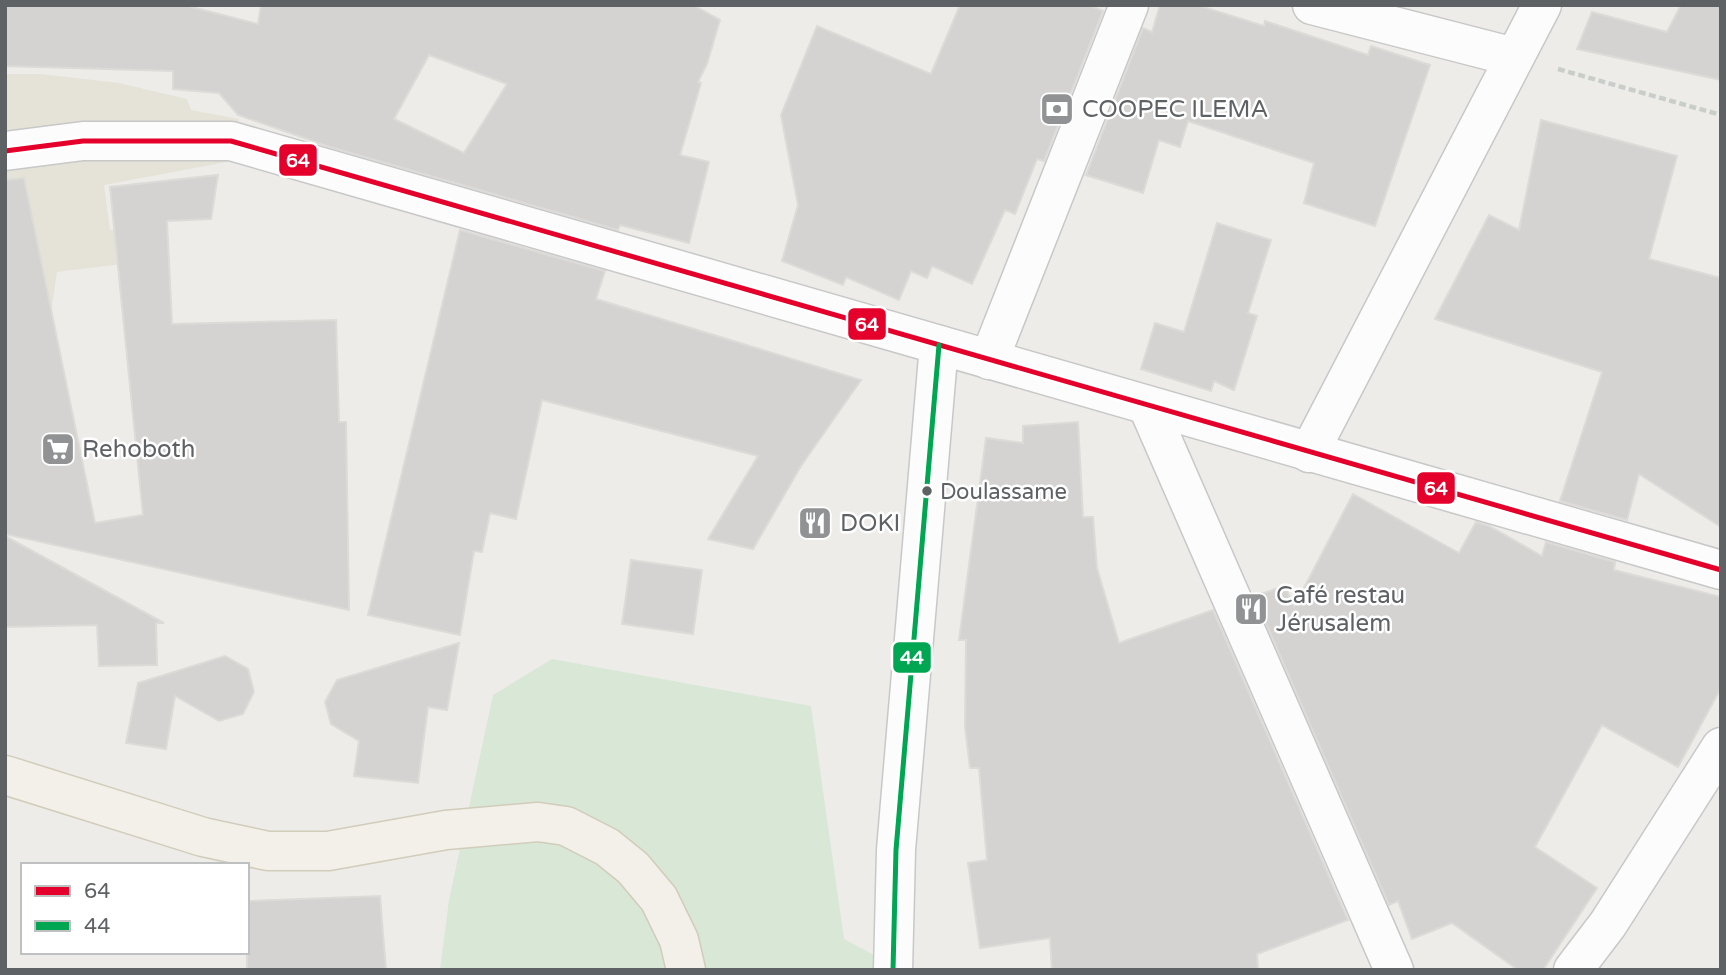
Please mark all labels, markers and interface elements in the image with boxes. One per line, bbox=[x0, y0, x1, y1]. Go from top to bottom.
bank icon: COOPEC ILEMA bbox=[1038, 90, 1076, 128]
place label: COOPEC ILEMA bbox=[1082, 95, 1268, 124]
line badge: 64 bbox=[278, 143, 318, 177]
text: 64 bbox=[286, 150, 310, 172]
line badge: 64 bbox=[847, 307, 887, 341]
text: 64 bbox=[855, 314, 879, 336]
supermarket icon: Rehoboth bbox=[39, 430, 77, 468]
place label: Rehoboth bbox=[82, 435, 195, 464]
line badge: 64 bbox=[1416, 471, 1456, 505]
text: 64 bbox=[1424, 478, 1448, 500]
place label: Doulassame bbox=[940, 479, 1067, 505]
marker: Doulassame bbox=[920, 484, 934, 498]
restaurant icon: DOKI bbox=[796, 504, 834, 542]
place label: DOKI bbox=[840, 509, 900, 538]
place label: Café restau Jérusalem bbox=[1276, 581, 1405, 638]
restaurant icon: Café restau Jérusalem bbox=[1232, 590, 1270, 628]
line badge: 44 bbox=[892, 641, 932, 674]
text: 44 bbox=[900, 647, 924, 669]
legend bbox=[21, 863, 248, 954]
text: 64 bbox=[84, 879, 110, 904]
text: 44 bbox=[84, 914, 110, 939]

